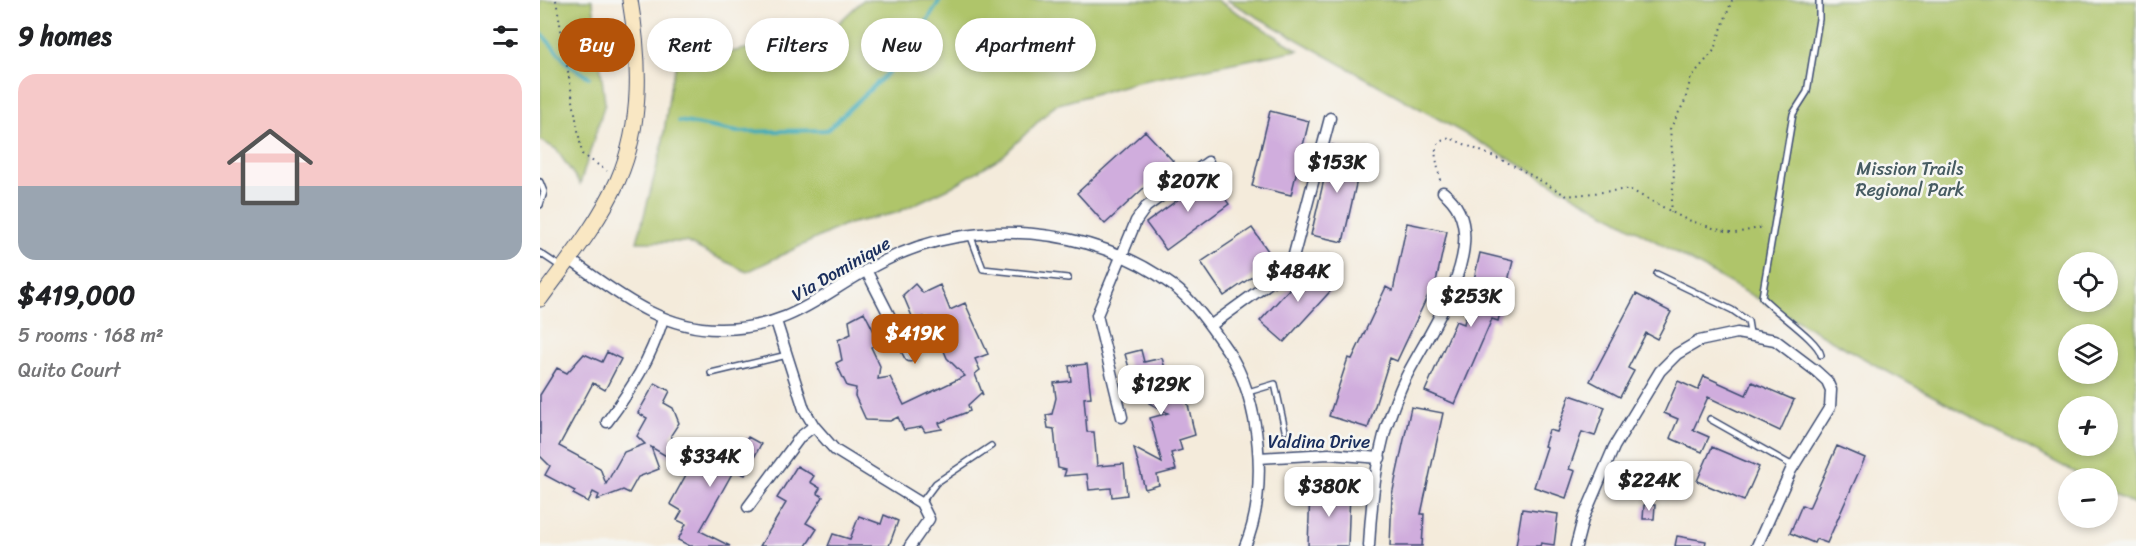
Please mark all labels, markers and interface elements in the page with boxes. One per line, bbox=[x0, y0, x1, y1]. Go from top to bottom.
text: 9 homes bbox=[18, 13, 112, 59]
chip: Buy bbox=[558, 18, 635, 72]
chip: Rent bbox=[647, 18, 733, 72]
chip: Filters bbox=[745, 18, 849, 72]
chip: New bbox=[861, 18, 943, 72]
chip: Apartment bbox=[955, 18, 1096, 72]
icon: filters bbox=[489, 20, 522, 53]
icon: home bbox=[216, 113, 324, 221]
pin: $153K bbox=[1295, 143, 1379, 194]
text: $153K bbox=[1308, 145, 1366, 180]
park label: Mission Trails Regional Park bbox=[1856, 153, 1965, 206]
pin: $207K bbox=[1146, 162, 1230, 213]
text: $207K bbox=[1157, 164, 1219, 199]
street label: Via Dominique bbox=[785, 228, 897, 310]
pin: $484K bbox=[1256, 252, 1340, 303]
map controls bbox=[2058, 252, 2118, 528]
button: locate bbox=[2058, 252, 2118, 312]
text: $484K bbox=[1267, 254, 1329, 289]
text: $419,000 bbox=[18, 272, 135, 318]
pin: $253K bbox=[1429, 277, 1513, 328]
text: $253K bbox=[1441, 279, 1501, 314]
pin: $419K bbox=[873, 314, 957, 365]
text: $419K bbox=[886, 316, 944, 351]
text: 5 rooms · 168 m² bbox=[18, 318, 164, 353]
button: layers bbox=[2058, 324, 2118, 384]
text: Quito Court bbox=[18, 353, 121, 388]
pin: $129K bbox=[1119, 365, 1203, 416]
text: $129K bbox=[1132, 367, 1190, 402]
button: + bbox=[2058, 396, 2118, 456]
street label: Valdina Drive bbox=[1268, 426, 1370, 458]
pin: $334K bbox=[668, 437, 752, 488]
text: $334K bbox=[680, 439, 740, 474]
pin: $224K bbox=[1607, 461, 1691, 512]
text: $224K bbox=[1618, 463, 1680, 498]
pin: $380K bbox=[1287, 467, 1371, 518]
button: − bbox=[2058, 468, 2118, 528]
text: $380K bbox=[1298, 469, 1360, 504]

